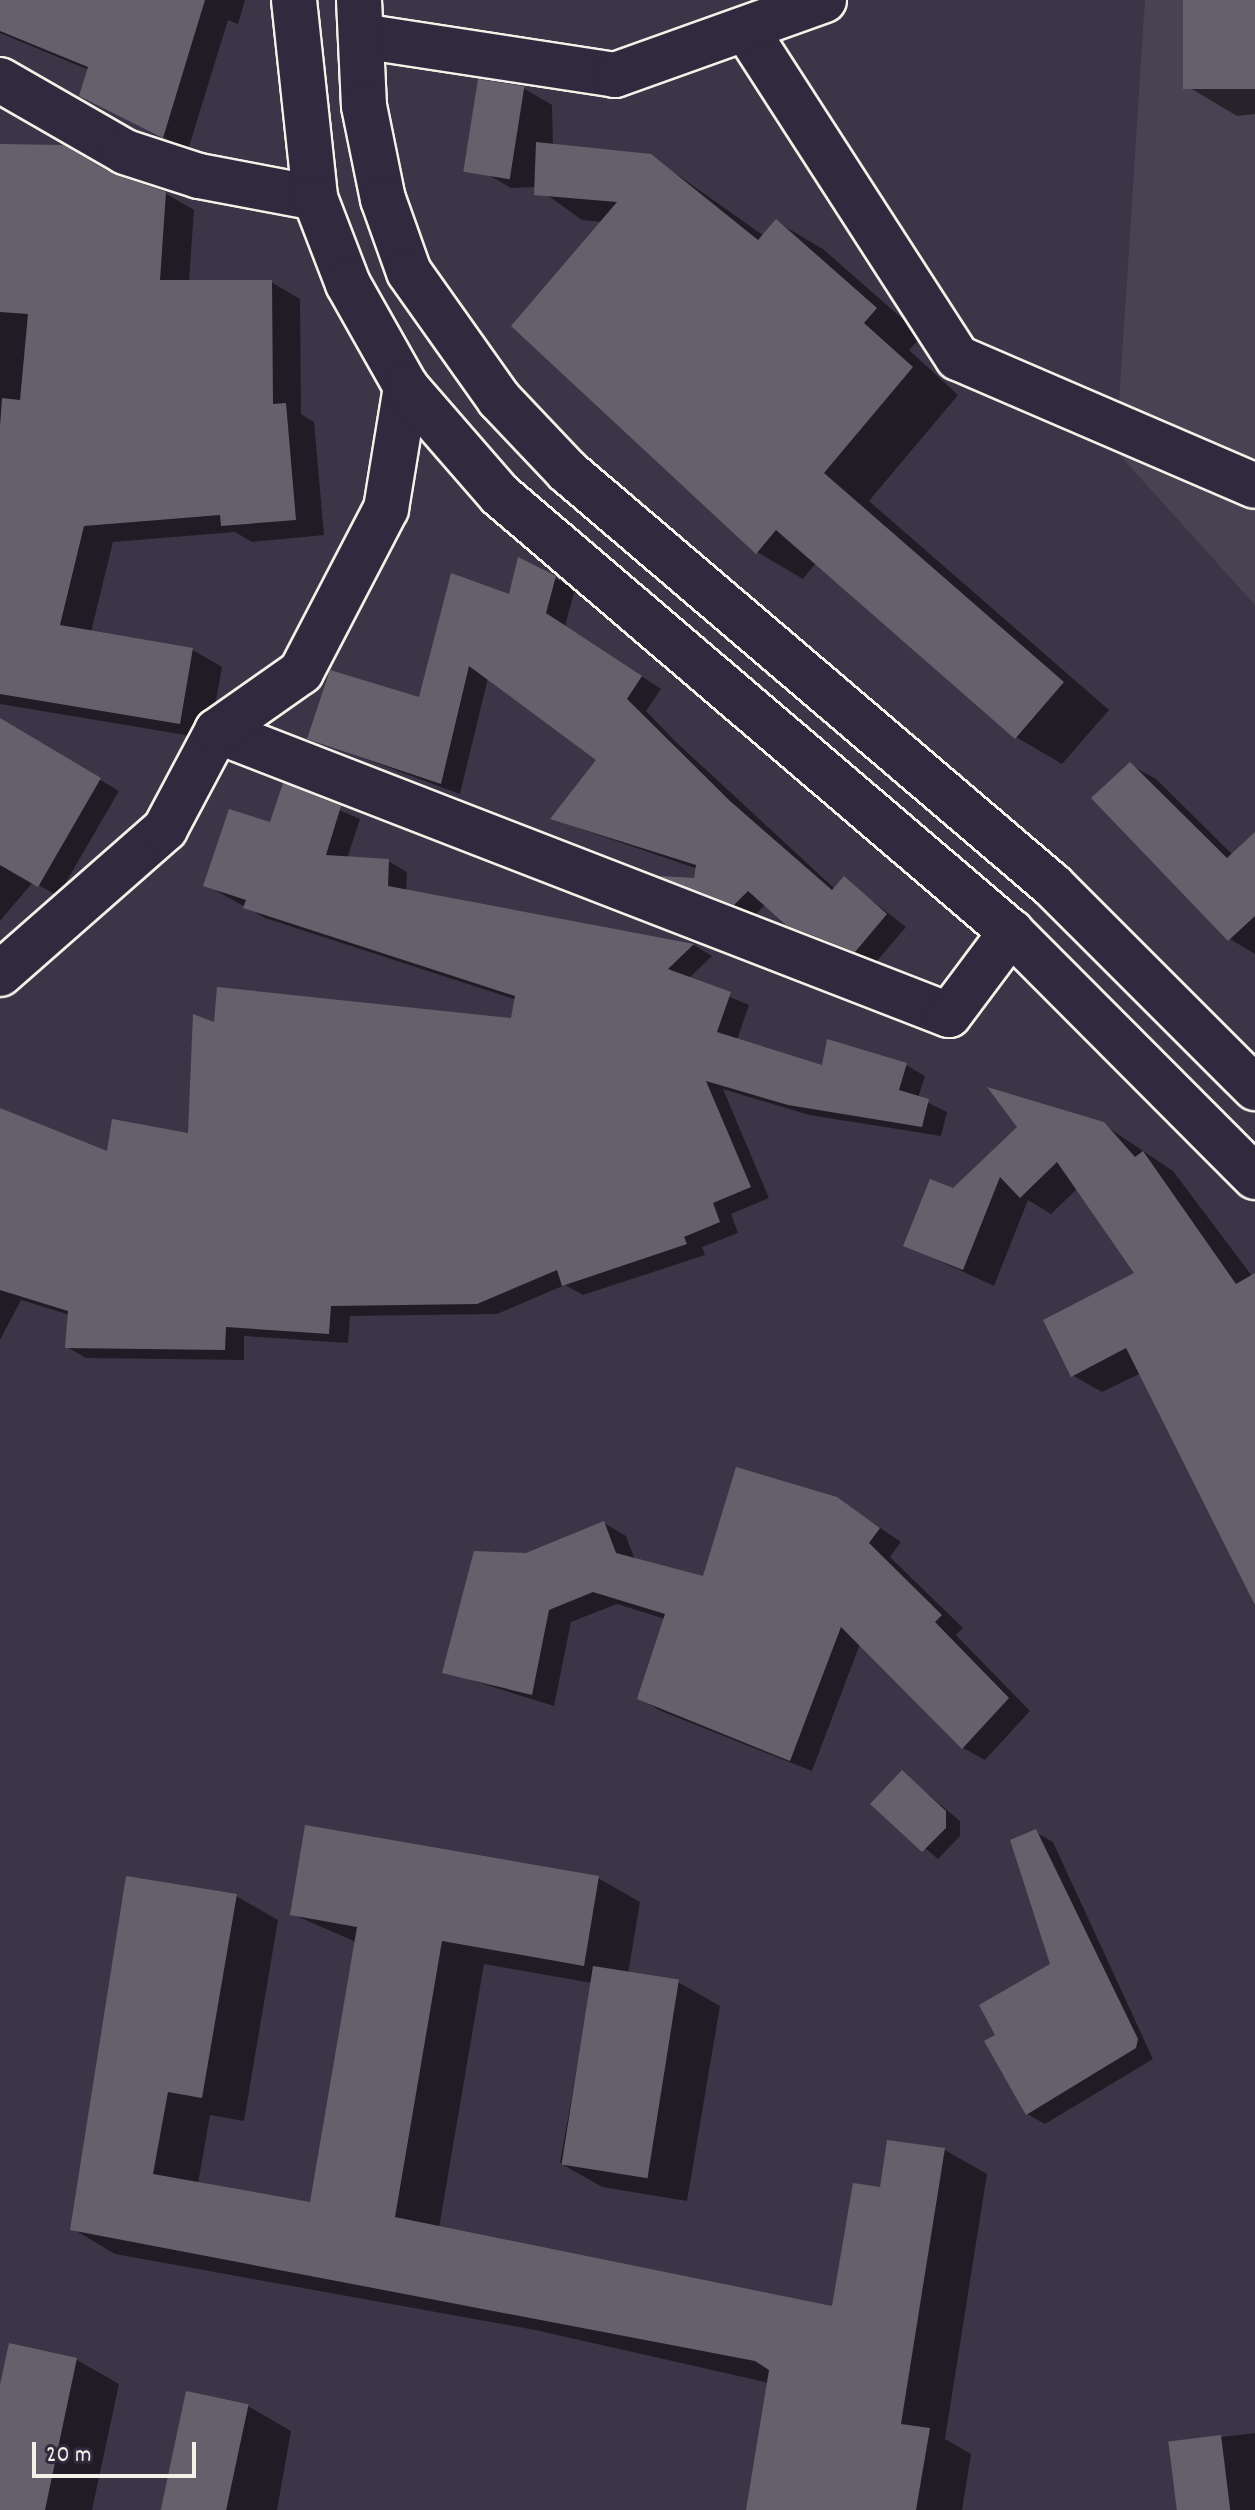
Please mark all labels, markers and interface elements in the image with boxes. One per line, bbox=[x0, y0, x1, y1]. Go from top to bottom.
scale bar bbox=[36, 2426, 200, 2476]
text: 20 m bbox=[46, 2439, 92, 2473]

